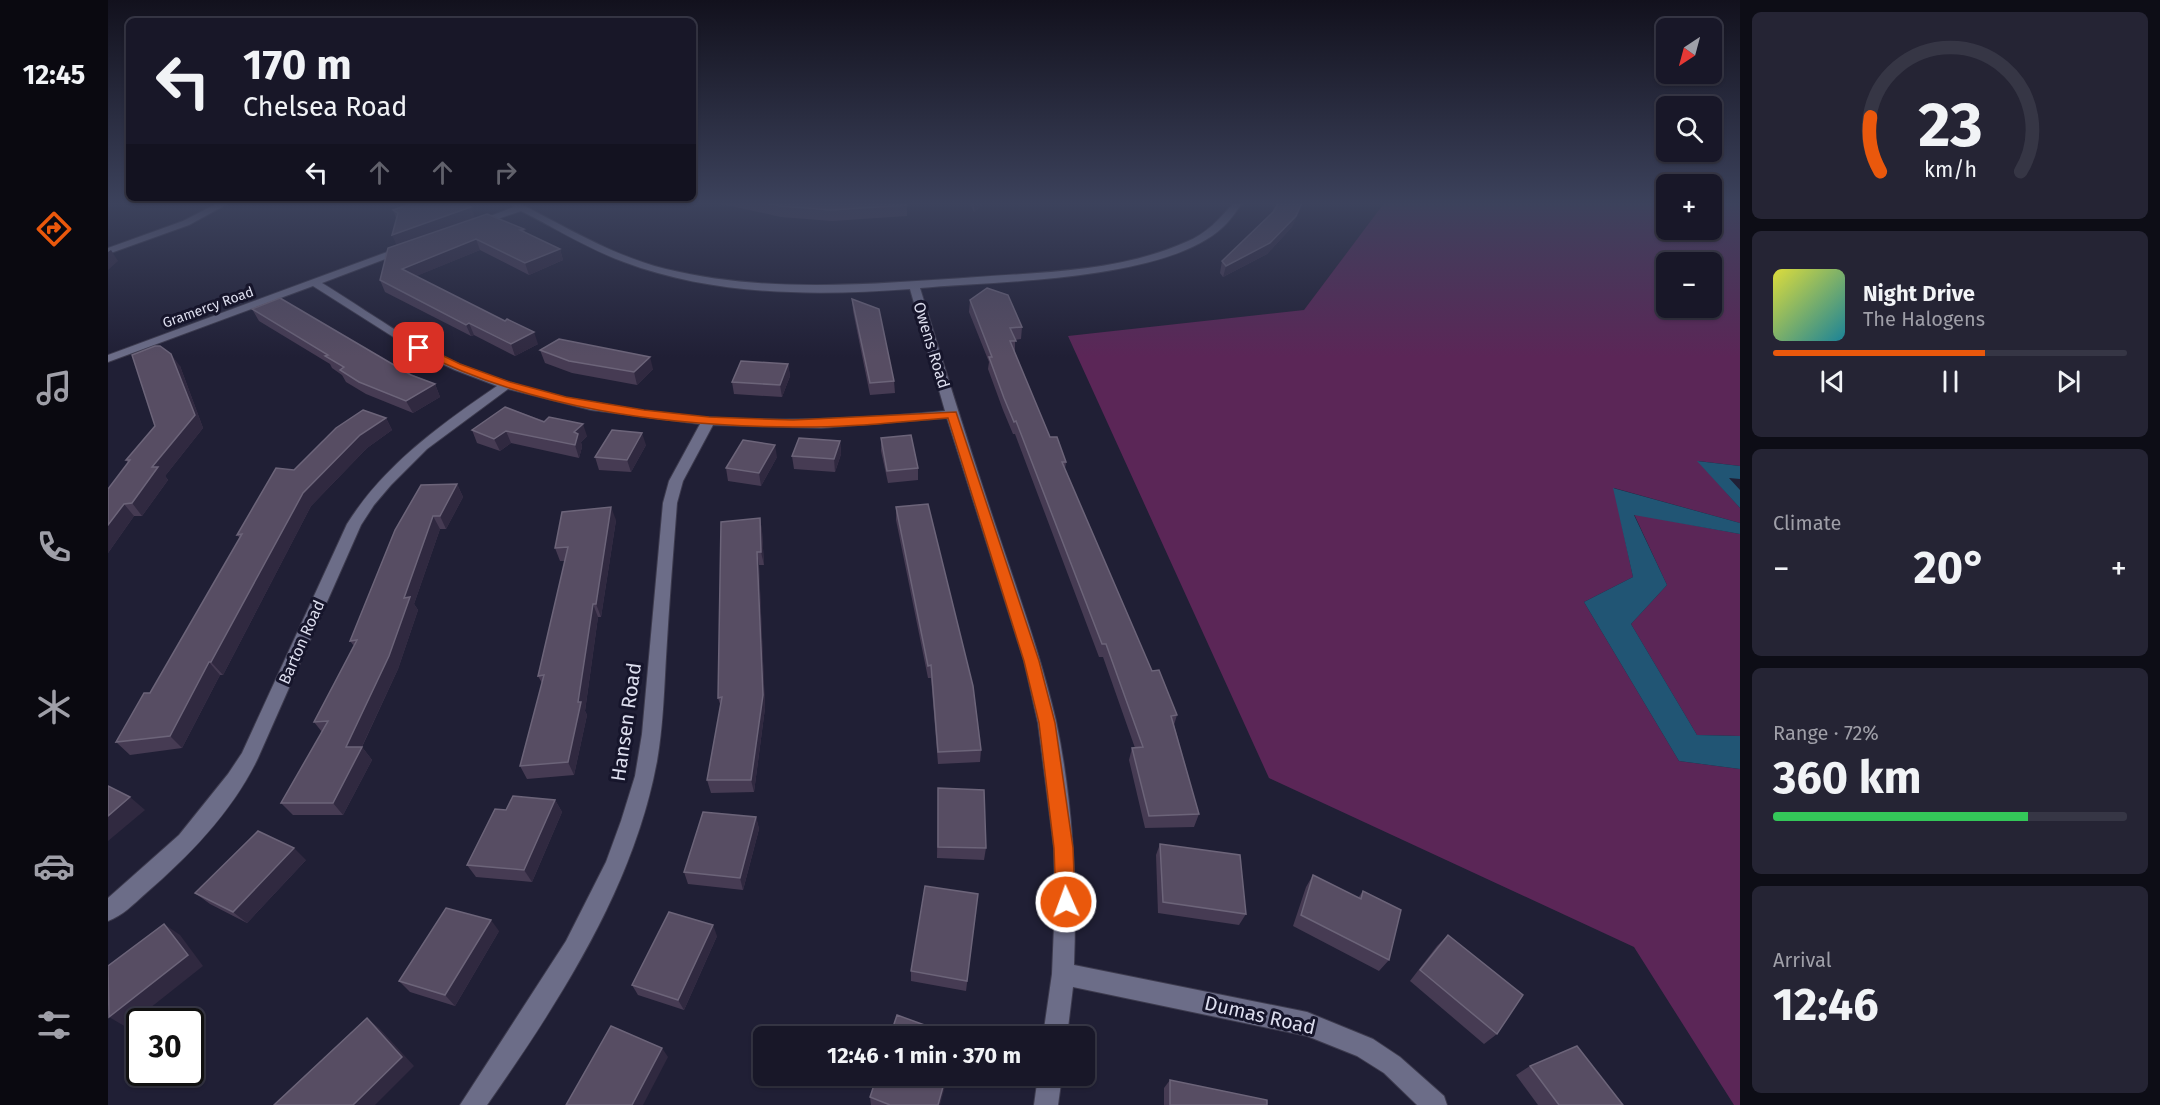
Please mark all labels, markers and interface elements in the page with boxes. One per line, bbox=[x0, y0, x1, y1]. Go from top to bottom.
north arrow bbox=[1656, 18, 1722, 84]
map controls bbox=[1656, 18, 1722, 318]
text: 170 m bbox=[243, 40, 352, 90]
icon: left bbox=[144, 42, 222, 120]
text: 12:45 bbox=[23, 59, 85, 91]
text: 23 bbox=[1918, 88, 1982, 163]
text: Chelsea Road bbox=[243, 91, 407, 123]
button: search bbox=[1656, 96, 1722, 162]
icon: left bbox=[300, 156, 333, 189]
icon: ahead bbox=[363, 156, 396, 189]
icon: ahead bbox=[426, 156, 459, 189]
icon: right bbox=[489, 156, 522, 189]
text: km/h bbox=[1923, 158, 1977, 184]
button: + bbox=[1656, 174, 1722, 240]
icon: directions bbox=[33, 208, 75, 250]
button: − bbox=[1656, 252, 1722, 318]
text: Night Drive bbox=[1863, 280, 1975, 307]
street label: Gramercy Road bbox=[160, 283, 256, 332]
street label: Owens Road bbox=[909, 300, 954, 391]
text: The Halogens bbox=[1863, 307, 1985, 331]
pin bbox=[393, 322, 444, 373]
icon: arrive bbox=[402, 331, 435, 364]
icon: previous bbox=[1816, 365, 1849, 398]
icon: pause bbox=[1934, 365, 1967, 398]
icon: next bbox=[2052, 365, 2085, 398]
icon: music bbox=[33, 367, 75, 409]
text: Climate bbox=[1773, 511, 1841, 535]
icon: phone bbox=[33, 526, 75, 568]
text: 20° bbox=[1913, 541, 1987, 595]
text: − bbox=[1773, 549, 1790, 589]
text: + bbox=[2111, 549, 2127, 589]
street label: Barton Road bbox=[274, 597, 328, 687]
street label: Hansen Road bbox=[606, 661, 646, 783]
icon: climate bbox=[33, 686, 75, 728]
text: Range · 72% bbox=[1773, 721, 1879, 745]
text: 360 km bbox=[1773, 751, 1922, 805]
icon: car bbox=[33, 845, 75, 887]
position arrow bbox=[1034, 870, 1098, 934]
text: Arrival bbox=[1773, 948, 1832, 972]
text: 12:46 bbox=[1773, 978, 1879, 1032]
street label: Dumas Road bbox=[1202, 991, 1318, 1039]
icon: filters bbox=[33, 1004, 75, 1046]
speed limit sign: 30 bbox=[126, 1008, 204, 1086]
text: 12:46 · 1 min · 370 m bbox=[827, 1042, 1021, 1069]

